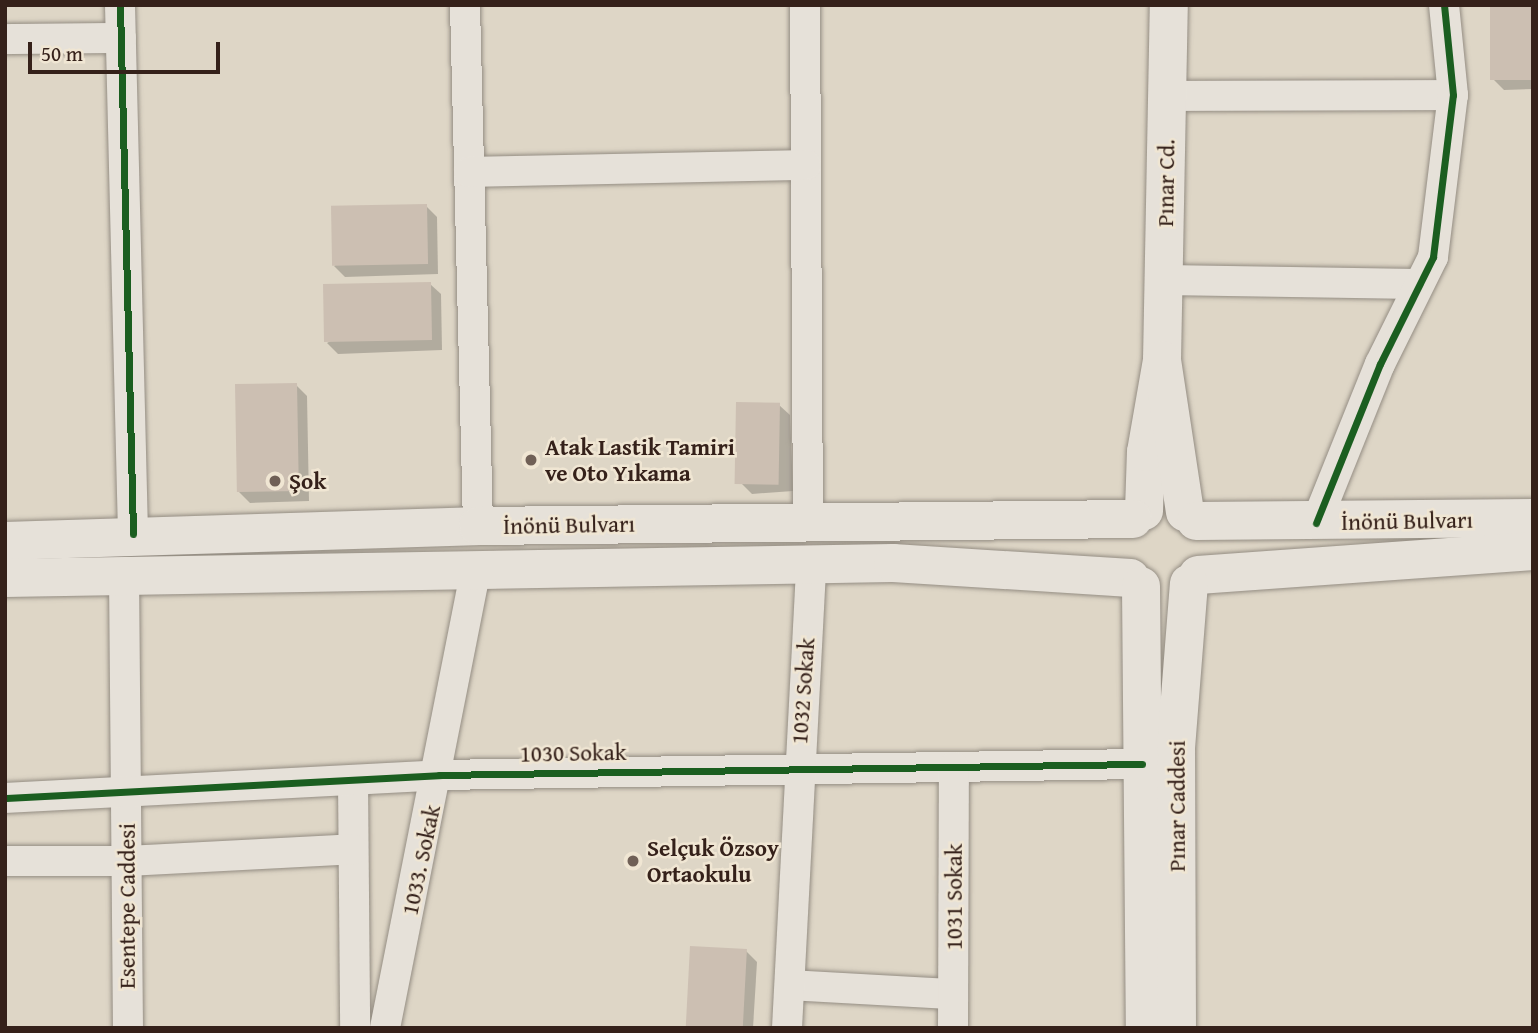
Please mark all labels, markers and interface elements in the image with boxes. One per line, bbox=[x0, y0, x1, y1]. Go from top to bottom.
scale bar bbox=[32, 28, 224, 72]
text: 50 m bbox=[41, 38, 83, 69]
street label: Pınar Cd. bbox=[1151, 139, 1181, 227]
place label: Atak Lastik Tamiri ve Oto Yıkama bbox=[545, 433, 735, 487]
marker: Atak Lastik Tamiri ve Oto Yıkama bbox=[523, 452, 539, 468]
place label: Şok bbox=[289, 467, 326, 495]
marker: Şok bbox=[267, 473, 283, 489]
street label: İnönü Bulvarı bbox=[1341, 506, 1473, 536]
street label: İnönü Bulvarı bbox=[503, 510, 635, 540]
street label: 1032 Sokak bbox=[786, 637, 820, 745]
street label: 1030 Sokak bbox=[519, 738, 627, 768]
street label: Pınar Caddesi bbox=[1163, 740, 1191, 872]
street label: 1033. Sokak bbox=[396, 802, 446, 918]
street label: Esentepe Caddesi bbox=[113, 823, 141, 989]
place label: Selçuk Özsoy Ortaokulu bbox=[647, 834, 779, 888]
street label: 1031 Sokak bbox=[940, 844, 968, 950]
marker: Selçuk Özsoy Ortaokulu bbox=[625, 853, 641, 869]

